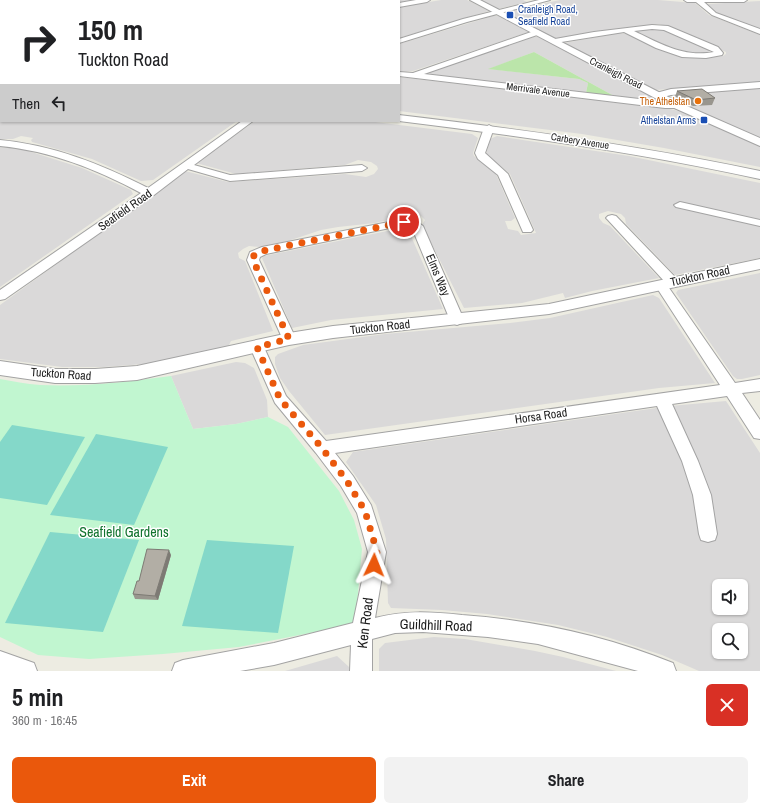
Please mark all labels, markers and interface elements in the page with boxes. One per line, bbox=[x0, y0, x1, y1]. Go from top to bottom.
place label: Cranleigh Road, Seafield Road bbox=[518, 3, 578, 28]
marker: Cranleigh Road, Seafield Road bbox=[505, 10, 515, 20]
text: 150 m bbox=[78, 11, 143, 49]
icon: right bbox=[12, 16, 64, 68]
text: Tuckton Road bbox=[78, 47, 169, 72]
street label: Cranleigh Road bbox=[587, 54, 645, 92]
street label: Merrivale Avenue bbox=[506, 80, 571, 100]
icon: left bbox=[48, 92, 70, 114]
text: Then bbox=[12, 93, 40, 114]
place label: The Athelstan bbox=[640, 95, 690, 108]
marker: The Athelstan bbox=[693, 96, 703, 106]
place label: Athelstan Arms bbox=[640, 114, 696, 127]
marker: Athelstan Arms bbox=[699, 115, 709, 125]
street label: Carbery Avenue bbox=[550, 130, 610, 152]
street label: Seafield Road bbox=[95, 186, 155, 234]
pin bbox=[387, 205, 421, 239]
icon: arrive bbox=[393, 211, 415, 233]
street label: Elms Way bbox=[422, 252, 454, 298]
street label: Tuckton Road bbox=[669, 262, 731, 290]
street label: Tuckton Road bbox=[349, 316, 411, 338]
street label: Tuckton Road bbox=[30, 364, 92, 384]
street label: Horsa Road bbox=[514, 404, 568, 428]
park label: Seafield Gardens bbox=[79, 523, 169, 541]
position arrow bbox=[353, 544, 395, 586]
map controls bbox=[712, 579, 748, 659]
button: sound bbox=[712, 579, 748, 615]
street label: Ken Road bbox=[353, 597, 377, 649]
street label: Guildhill Road bbox=[399, 615, 473, 635]
button: search bbox=[712, 623, 748, 659]
text: 5 min bbox=[12, 681, 63, 713]
button: close bbox=[706, 684, 748, 726]
text: 360 m · 16:45 bbox=[12, 712, 77, 729]
button: Exit bbox=[12, 757, 376, 803]
button: Share bbox=[384, 757, 748, 803]

